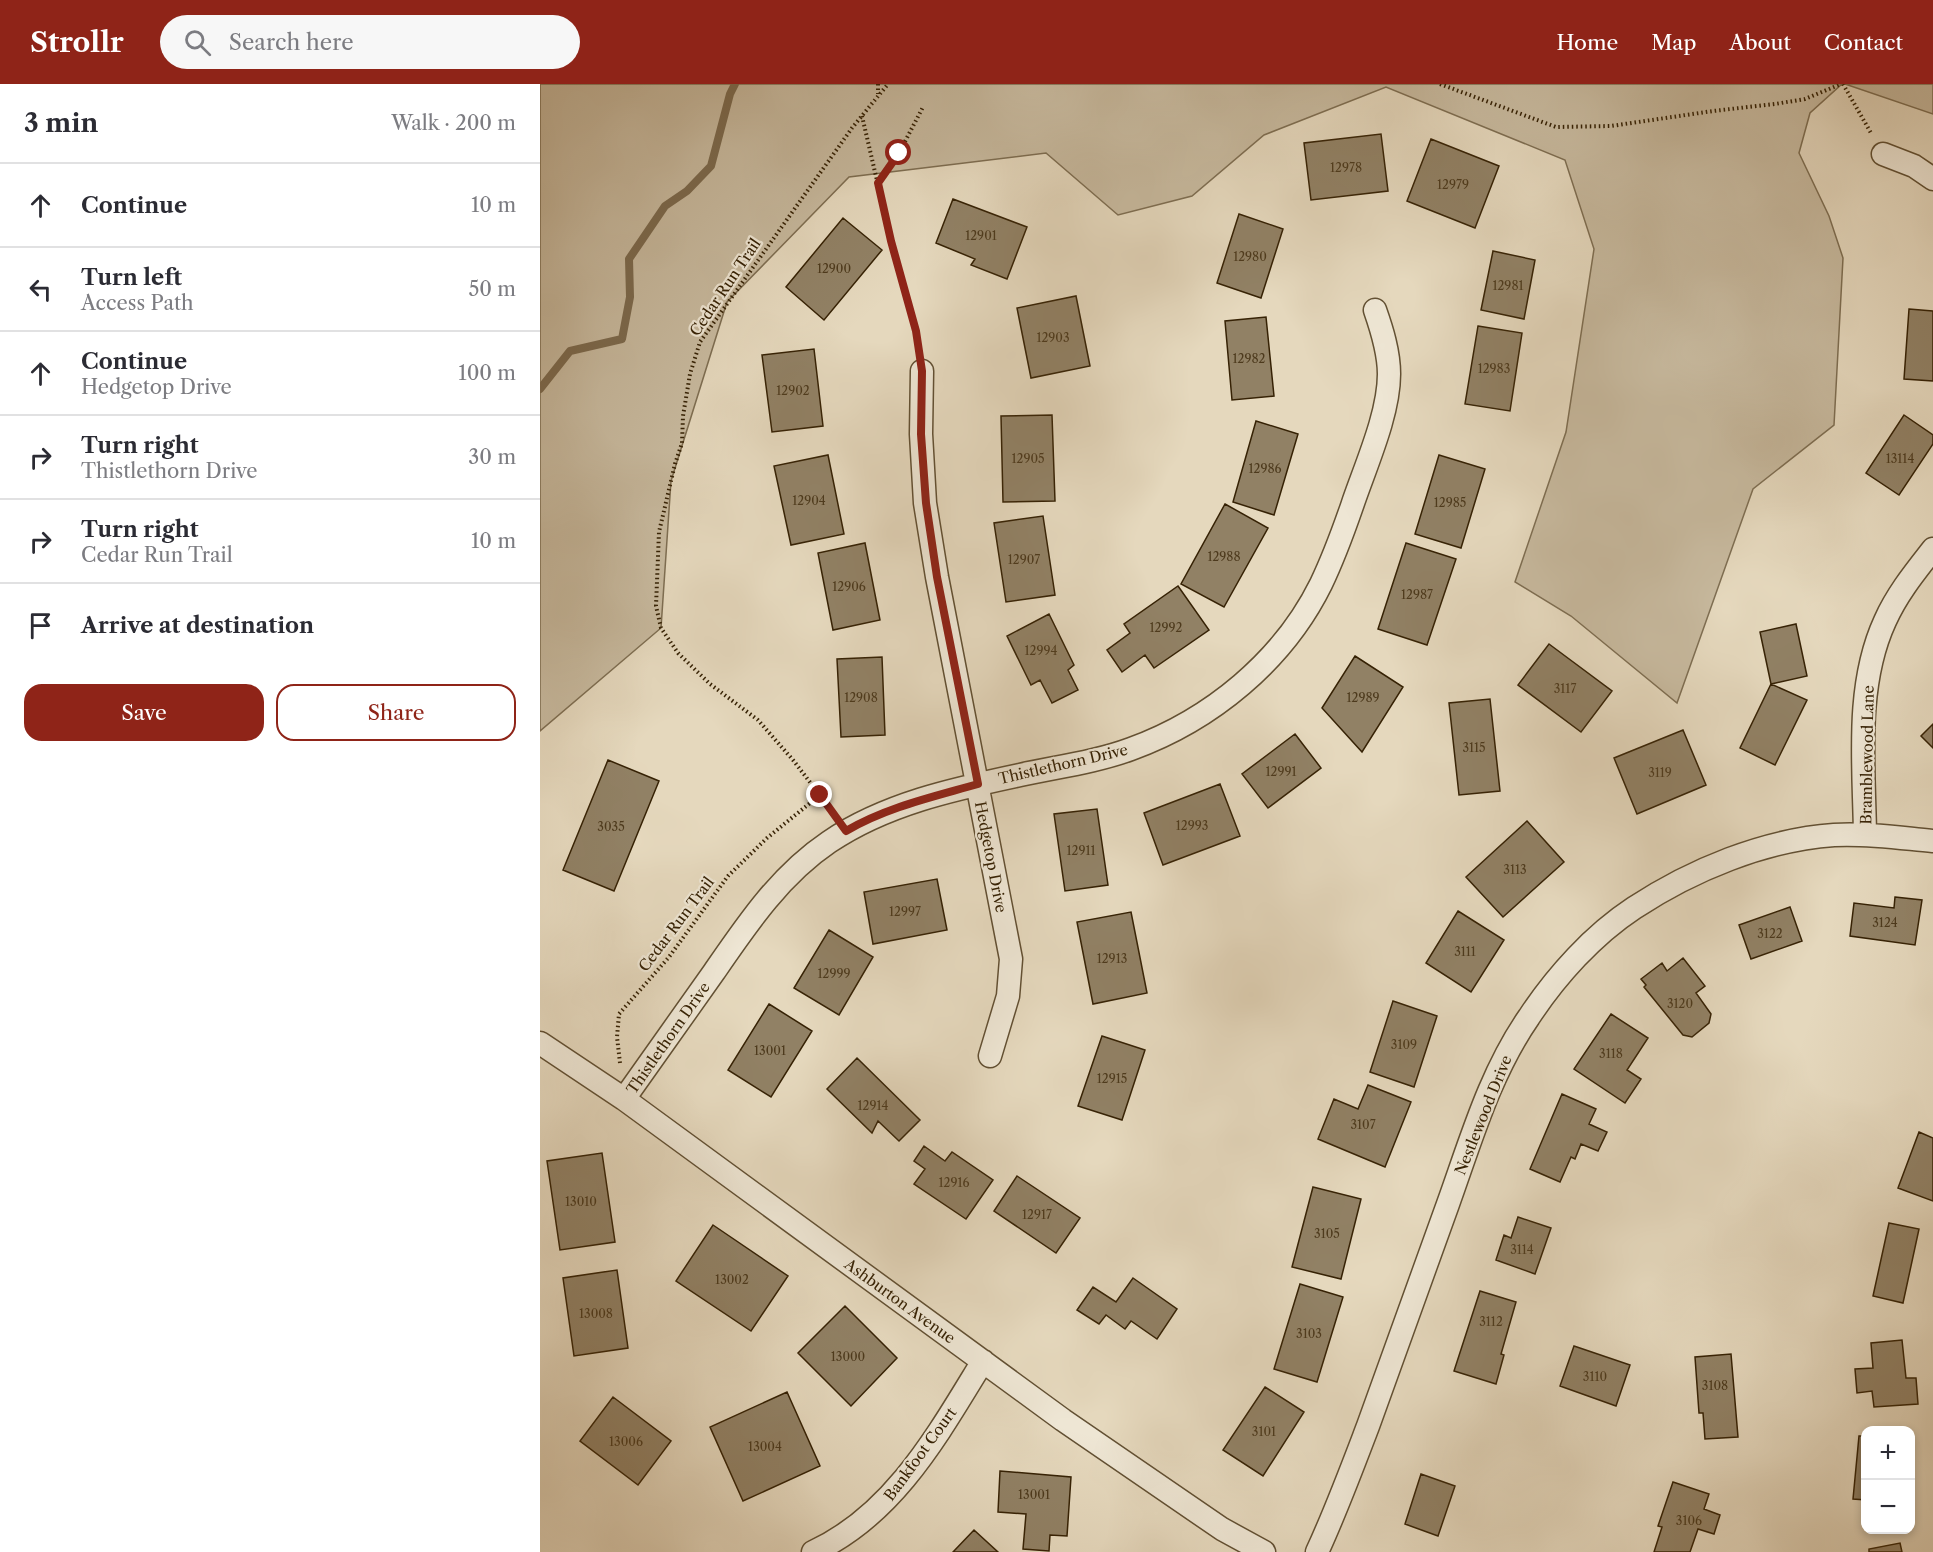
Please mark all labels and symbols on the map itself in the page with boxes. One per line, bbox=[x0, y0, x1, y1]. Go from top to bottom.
route start bbox=[885, 139, 911, 165]
house number: 12978 bbox=[1330, 160, 1362, 175]
house number: 12979 bbox=[1437, 177, 1469, 192]
house number: 12901 bbox=[965, 228, 997, 243]
street label: Cedar Run Trail bbox=[685, 234, 765, 339]
house number: 12980 bbox=[1233, 249, 1267, 264]
house number: 12900 bbox=[817, 261, 851, 276]
house number: 12981 bbox=[1492, 278, 1524, 293]
house number: 12903 bbox=[1036, 330, 1070, 345]
house number: 12982 bbox=[1233, 351, 1266, 366]
house number: 12983 bbox=[1478, 361, 1510, 376]
house number: 12902 bbox=[776, 383, 810, 398]
house number: 12905 bbox=[1011, 451, 1045, 466]
house number: 13114 bbox=[1886, 451, 1914, 466]
house number: 12986 bbox=[1248, 461, 1282, 476]
house number: 12904 bbox=[792, 493, 826, 508]
house number: 12985 bbox=[1434, 495, 1466, 510]
house number: 12988 bbox=[1207, 549, 1241, 564]
house number: 12907 bbox=[1008, 552, 1040, 567]
house number: 12906 bbox=[832, 579, 866, 594]
house number: 12987 bbox=[1401, 587, 1433, 602]
house number: 12992 bbox=[1150, 620, 1183, 635]
house number: 12994 bbox=[1025, 643, 1058, 658]
house number: 3117 bbox=[1554, 681, 1576, 696]
street label: Bramblewood Lane bbox=[1856, 685, 1878, 825]
house number: 12908 bbox=[844, 690, 878, 705]
house number: 12989 bbox=[1346, 690, 1380, 705]
street label: Thistlethorn Drive bbox=[996, 740, 1130, 788]
house number: 3115 bbox=[1462, 740, 1486, 755]
house number: 12991 bbox=[1265, 764, 1297, 779]
house number: 3119 bbox=[1648, 765, 1672, 780]
route end bbox=[806, 781, 832, 807]
street label: Hedgetop Drive bbox=[971, 800, 1011, 914]
house number: 12993 bbox=[1176, 818, 1208, 833]
house number: 3035 bbox=[597, 819, 625, 834]
house number: 12911 bbox=[1066, 843, 1096, 858]
house number: 3113 bbox=[1503, 862, 1527, 877]
street label: Cedar Run Trail bbox=[634, 872, 718, 975]
house number: 12997 bbox=[889, 904, 921, 919]
house number: 3124 bbox=[1872, 915, 1898, 930]
house number: 3122 bbox=[1757, 926, 1783, 941]
house number: 3111 bbox=[1454, 944, 1476, 959]
house number: 12913 bbox=[1097, 951, 1127, 966]
house number: 12999 bbox=[817, 966, 851, 981]
street label: Thistlethorn Drive bbox=[622, 978, 714, 1098]
house number: 3120 bbox=[1667, 996, 1693, 1011]
house number: 3109 bbox=[1391, 1037, 1417, 1052]
house number: 13001 bbox=[754, 1043, 786, 1058]
house number: 3118 bbox=[1599, 1046, 1623, 1061]
street label: Nestlewood Drive bbox=[1450, 1052, 1516, 1178]
house number: 12915 bbox=[1097, 1071, 1127, 1086]
house number: 12914 bbox=[858, 1098, 889, 1113]
house number: 3107 bbox=[1350, 1117, 1376, 1132]
house number: 12916 bbox=[938, 1175, 970, 1190]
house number: 13010 bbox=[565, 1194, 597, 1209]
house number: 12917 bbox=[1022, 1207, 1052, 1222]
house number: 3105 bbox=[1314, 1226, 1340, 1241]
house number: 3114 bbox=[1510, 1242, 1534, 1257]
street label: Ashburton Avenue bbox=[840, 1254, 959, 1348]
house number: 13002 bbox=[715, 1272, 749, 1287]
house number: 13008 bbox=[579, 1306, 613, 1321]
house number: 3112 bbox=[1479, 1314, 1503, 1329]
house number: 3103 bbox=[1296, 1326, 1322, 1341]
house number: 13000 bbox=[831, 1349, 865, 1364]
house number: 3110 bbox=[1583, 1369, 1607, 1384]
house number: 3108 bbox=[1702, 1378, 1728, 1393]
street label: Bankfoot Court bbox=[880, 1403, 961, 1504]
house number: 3101 bbox=[1252, 1424, 1276, 1439]
house number: 13006 bbox=[609, 1434, 643, 1449]
house number: 13004 bbox=[748, 1439, 782, 1454]
house number: 13001 bbox=[1018, 1487, 1050, 1502]
house number: 3106 bbox=[1676, 1513, 1702, 1528]

